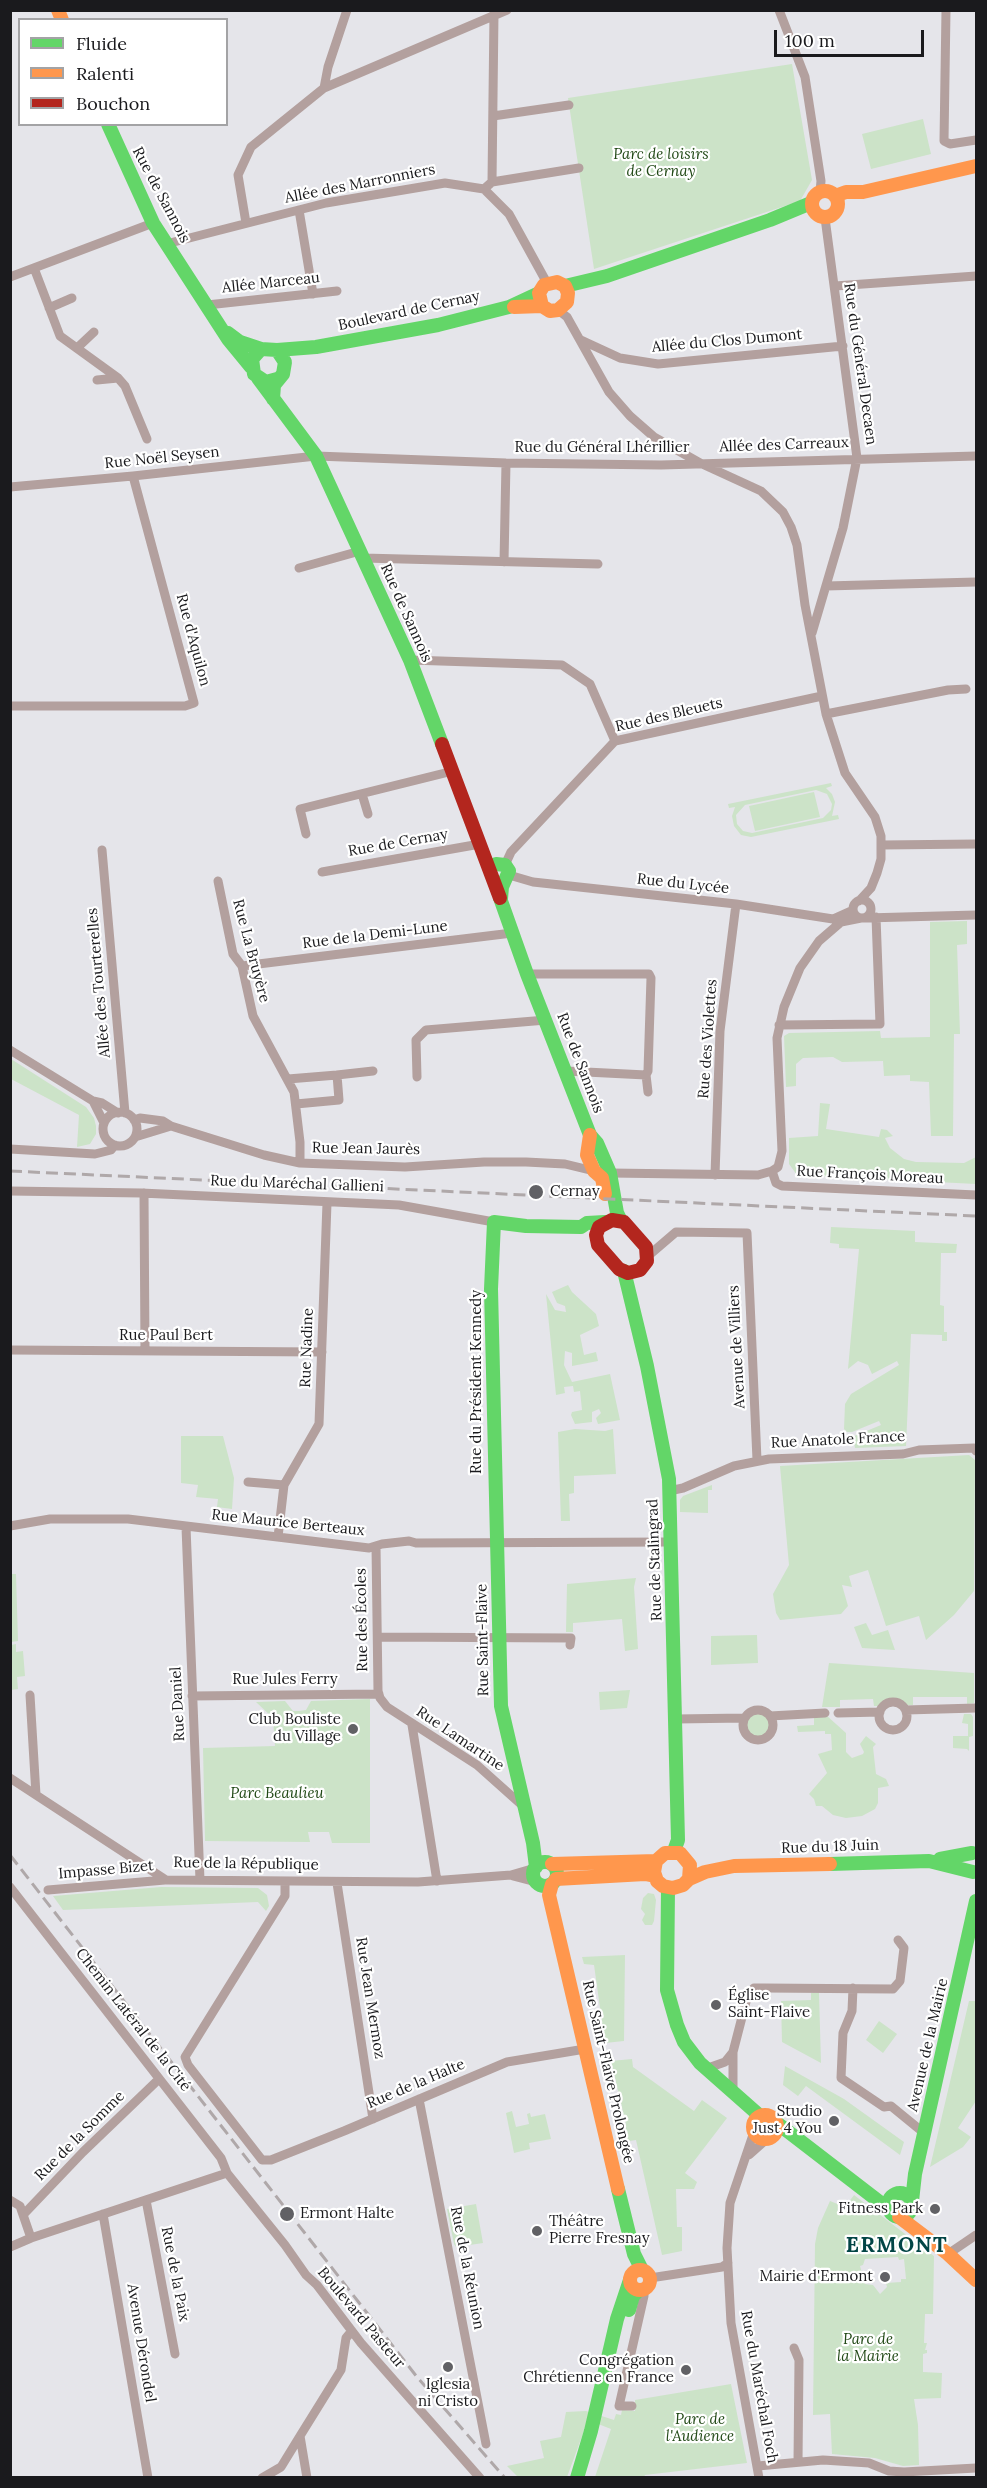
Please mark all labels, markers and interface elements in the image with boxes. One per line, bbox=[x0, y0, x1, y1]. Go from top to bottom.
legend bbox=[18, 18, 228, 126]
scale bar bbox=[777, 18, 927, 56]
text: 100 m bbox=[785, 29, 835, 52]
text: Fluide bbox=[76, 32, 127, 55]
text: Ralenti bbox=[76, 62, 134, 85]
text: Bouchon bbox=[76, 92, 150, 115]
street label: Rue de Sannois bbox=[128, 144, 194, 246]
park label: Parc de loisirs de Cernay bbox=[613, 146, 709, 181]
street label: Allée des Marronniers bbox=[283, 161, 437, 207]
street label: Allée Marceau bbox=[221, 269, 321, 297]
street label: Rue du Général Decaen bbox=[840, 282, 880, 446]
street label: Boulevard de Cernay bbox=[336, 287, 482, 335]
street label: Allée du Clos Dumont bbox=[651, 325, 803, 357]
street label: Allée des Carreaux bbox=[719, 434, 849, 456]
street label: Rue du Général Lhérillier bbox=[515, 439, 689, 457]
street label: Rue Noël Seysen bbox=[104, 443, 220, 473]
street label: Rue de Sannois bbox=[376, 561, 436, 665]
street label: Rue d'Aquilon bbox=[172, 592, 214, 688]
street label: Rue des Bleuets bbox=[614, 694, 724, 736]
street label: Rue de Cernay bbox=[347, 825, 449, 861]
street label: Rue du Lycée bbox=[636, 870, 730, 898]
street label: Rue La Bruyère bbox=[229, 897, 273, 1005]
street label: Allée des Tourterelles bbox=[83, 907, 115, 1059]
street label: Rue de la Demi-Lune bbox=[301, 917, 449, 953]
street label: Rue des Violettes bbox=[695, 979, 721, 1099]
street label: Rue de Sannois bbox=[553, 1010, 607, 1116]
street label: Rue Jean Jaurès bbox=[312, 1139, 420, 1159]
street label: Rue François Moreau bbox=[796, 1162, 944, 1188]
street label: Rue du Maréchal Gallieni bbox=[210, 1172, 384, 1196]
marker: Cernay bbox=[527, 1183, 545, 1201]
place label: Cernay bbox=[550, 1183, 600, 1201]
street label: Avenue de Villiers bbox=[725, 1285, 749, 1409]
street label: Rue du Président Kennedy bbox=[468, 1290, 486, 1474]
street label: Rue Nadine bbox=[297, 1308, 317, 1388]
street label: Rue Paul Bert bbox=[119, 1327, 213, 1345]
street label: Rue Anatole France bbox=[770, 1427, 906, 1453]
street label: Rue de Stalingrad bbox=[644, 1499, 666, 1621]
street label: Rue Maurice Berteaux bbox=[210, 1506, 366, 1540]
street label: Rue des Écoles bbox=[352, 1568, 372, 1672]
street label: Rue Saint-Flaive bbox=[473, 1584, 493, 1696]
street label: Rue Daniel bbox=[167, 1666, 189, 1742]
street label: Rue Jules Ferry bbox=[232, 1671, 338, 1689]
street label: Rue Lamartine bbox=[413, 1703, 507, 1775]
place label: Club Bouliste du Village bbox=[249, 1711, 341, 1746]
marker: Club Bouliste du Village bbox=[346, 1722, 360, 1736]
park label: Parc Beaulieu bbox=[230, 1785, 324, 1803]
street label: Rue du 18 Juin bbox=[781, 1836, 879, 1858]
street label: Rue de la République bbox=[173, 1854, 319, 1874]
street label: Impasse Bizet bbox=[58, 1857, 154, 1883]
street label: Rue Jean Mermoz bbox=[352, 1936, 388, 2060]
street label: Chemin Latéral de la Cité bbox=[72, 1945, 194, 2095]
street label: Avenue de la Mairie bbox=[904, 1977, 952, 2113]
street label: Rue Saint-Flaive Prolongée bbox=[578, 1979, 638, 2165]
place label: Église Saint-Flaive bbox=[728, 1987, 810, 2022]
marker: Église Saint-Flaive bbox=[709, 1998, 723, 2012]
street label: Rue de la Halte bbox=[364, 2055, 468, 2113]
street label: Rue de la Somme bbox=[31, 2087, 129, 2185]
place label: Studio Just 4 You bbox=[752, 2103, 822, 2138]
marker: Studio Just 4 You bbox=[827, 2114, 841, 2128]
place label: Fitness Park bbox=[838, 2200, 923, 2218]
marker: Fitness Park bbox=[928, 2202, 942, 2216]
marker: Ermont Halte bbox=[278, 2205, 296, 2223]
place label: Ermont Halte bbox=[300, 2205, 394, 2223]
street label: Rue de la Réunion bbox=[446, 2205, 488, 2331]
place label: Théâtre Pierre Fresnay bbox=[549, 2213, 650, 2248]
marker: Théâtre Pierre Fresnay bbox=[530, 2224, 544, 2238]
street label: Rue de la Paix bbox=[157, 2225, 193, 2323]
district label: ERMONT bbox=[846, 2233, 948, 2259]
street label: Boulevard Pasteur bbox=[313, 2264, 409, 2372]
place label: Mairie d'Ermont bbox=[760, 2268, 873, 2286]
marker: Mairie d'Ermont bbox=[878, 2270, 892, 2284]
street label: Avenue Dérondel bbox=[123, 2283, 159, 2403]
street label: Rue du Maréchal Foch bbox=[737, 2309, 781, 2465]
park label: Parc de la Mairie bbox=[837, 2331, 899, 2366]
place label: Congrégation Chrétienne en France bbox=[523, 2352, 674, 2387]
marker: Iglesia ni Cristo bbox=[441, 2360, 455, 2374]
marker: Congrégation Chrétienne en France bbox=[679, 2363, 693, 2377]
place label: Iglesia ni Cristo bbox=[418, 2376, 478, 2411]
park label: Parc de l'Audience bbox=[666, 2411, 734, 2446]

